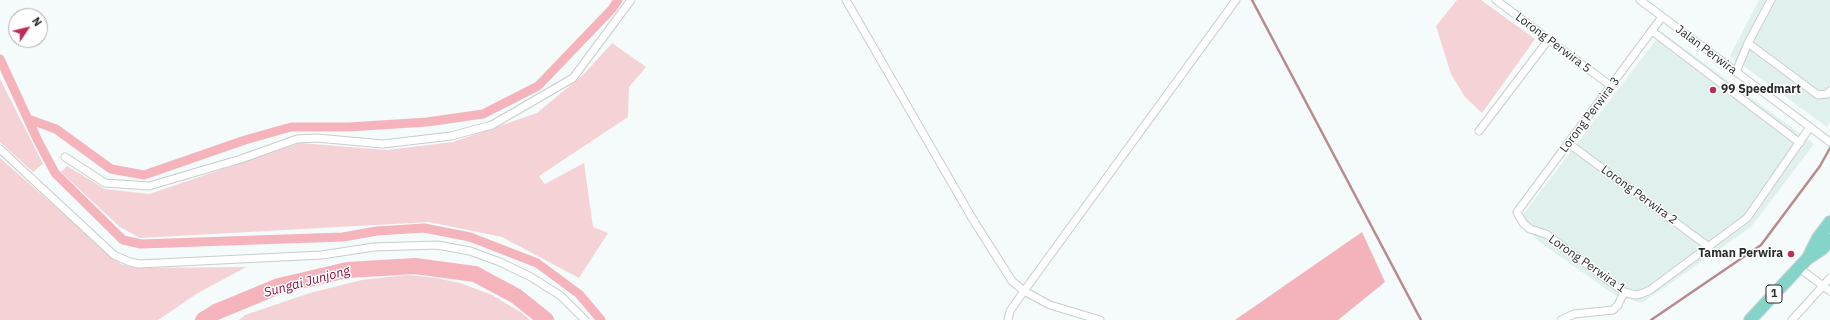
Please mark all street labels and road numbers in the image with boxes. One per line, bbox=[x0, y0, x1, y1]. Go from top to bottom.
street label: Lorong Perwira 5 bbox=[1512, 10, 1594, 76]
street label: Jalan Perwira bbox=[1673, 22, 1739, 78]
street label: Lorong Perwira 3 bbox=[1557, 74, 1623, 156]
street label: Lorong Perwira 2 bbox=[1598, 163, 1680, 227]
street label: Lorong Perwira 1 bbox=[1546, 232, 1628, 296]
road number: 1 bbox=[1766, 285, 1782, 303]

